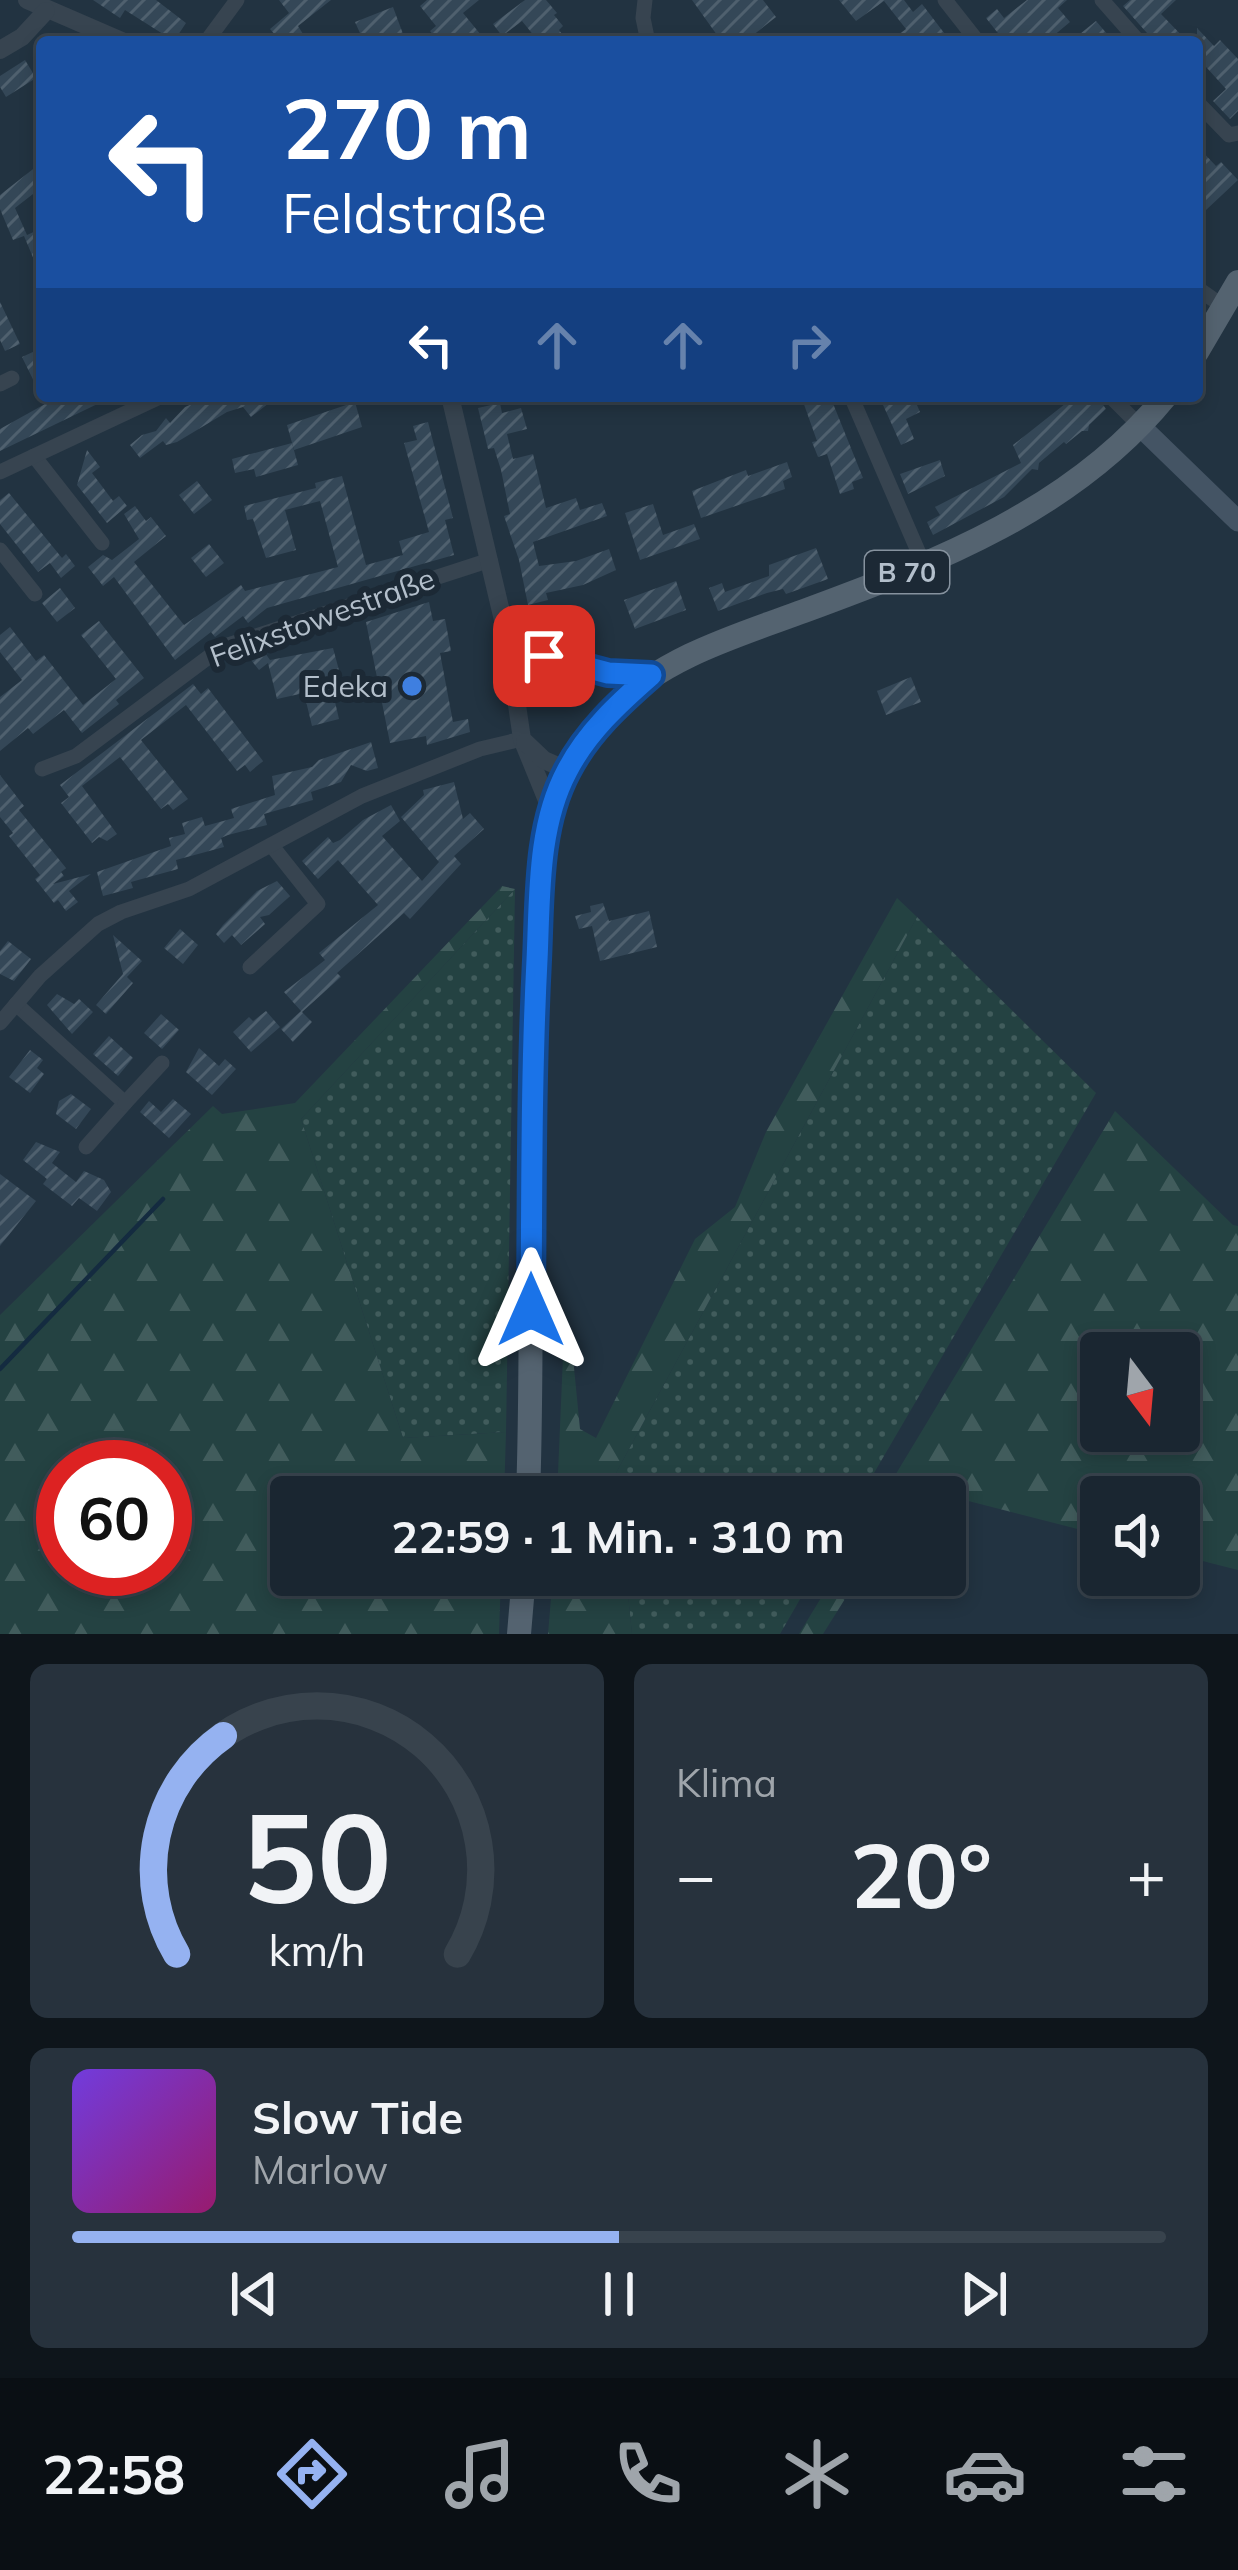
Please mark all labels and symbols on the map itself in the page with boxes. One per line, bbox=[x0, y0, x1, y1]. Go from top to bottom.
road number: B 70 bbox=[865, 551, 949, 593]
street label: Felixstowestraße bbox=[204, 559, 440, 675]
pin bbox=[493, 605, 595, 707]
place label: Edeka bbox=[303, 667, 388, 705]
marker: Edeka bbox=[399, 673, 425, 699]
position arrow bbox=[468, 1247, 594, 1373]
north arrow bbox=[1080, 1332, 1200, 1452]
speed limit sign: 60 bbox=[36, 1440, 192, 1596]

